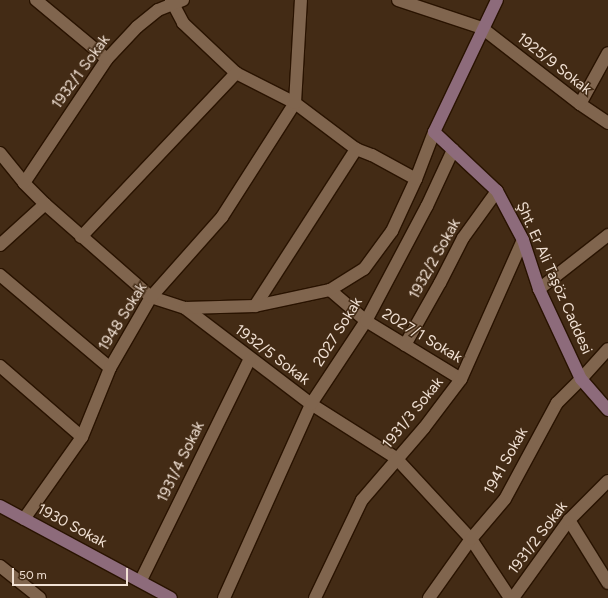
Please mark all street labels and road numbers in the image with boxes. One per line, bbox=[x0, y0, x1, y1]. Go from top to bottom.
street label: 1925/9 Sokak bbox=[513, 29, 595, 99]
street label: 1932/1 Sokak bbox=[48, 32, 114, 112]
street label: Şht. Er Ali Taşöz Caddesi bbox=[512, 199, 596, 357]
street label: 1932/2 Sokak bbox=[406, 216, 464, 302]
street label: 1948 Sokak bbox=[95, 280, 151, 354]
street label: 2027 Sokak bbox=[310, 294, 366, 370]
street label: 2027/1 Sokak bbox=[379, 305, 465, 367]
street label: 1932/5 Sokak bbox=[231, 321, 313, 389]
street label: 1931/3 Sokak bbox=[379, 374, 447, 452]
street label: 1931/4 Sokak bbox=[154, 419, 208, 505]
street label: 1941 Sokak bbox=[480, 424, 532, 498]
street label: 1931/2 Sokak bbox=[505, 498, 571, 578]
street label: 1930 Sokak bbox=[34, 500, 110, 552]

